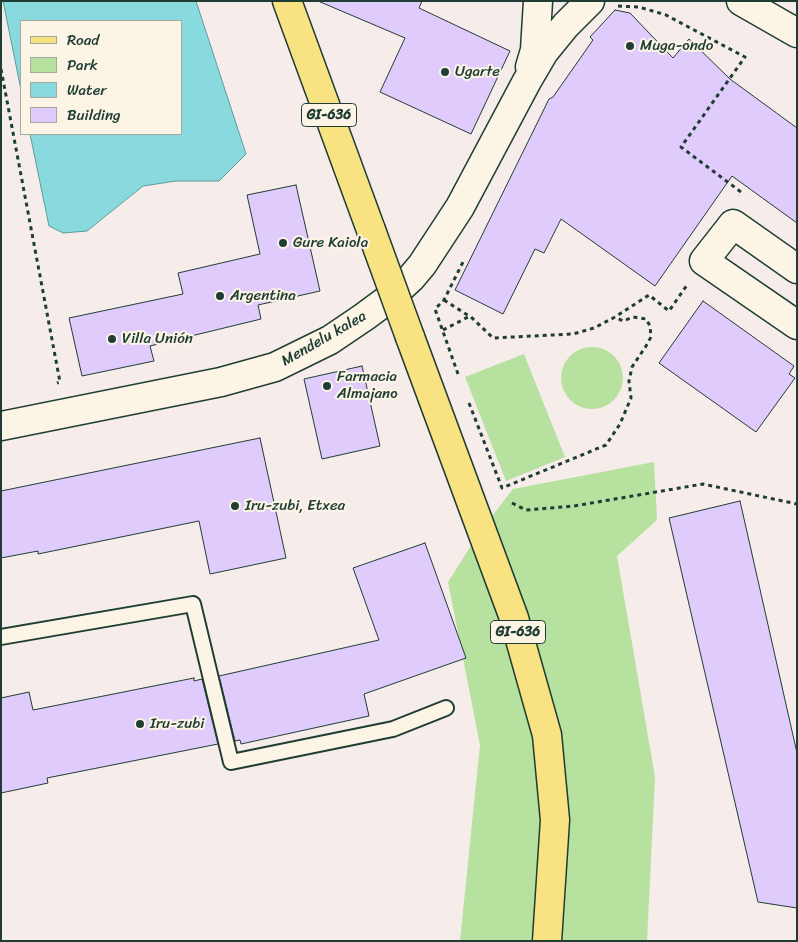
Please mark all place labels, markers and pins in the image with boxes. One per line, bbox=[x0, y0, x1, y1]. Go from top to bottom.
place label: Muga-ondo bbox=[640, 37, 713, 55]
marker: Muga-ondo bbox=[624, 40, 636, 52]
place label: Ugarte bbox=[455, 63, 500, 81]
marker: Ugarte bbox=[439, 66, 451, 78]
place label: Gure Kaiola bbox=[293, 234, 368, 252]
marker: Gure Kaiola bbox=[277, 237, 289, 249]
place label: Argentina bbox=[230, 287, 296, 305]
marker: Argentina bbox=[214, 290, 226, 302]
place label: Villa Unión bbox=[122, 330, 193, 348]
marker: Villa Unión bbox=[106, 333, 118, 345]
place label: Farmacia Almajano bbox=[337, 368, 398, 403]
marker: Farmacia Almajano bbox=[321, 380, 333, 392]
place label: Iru-zubi, Etxea bbox=[245, 497, 345, 515]
marker: Iru-zubi, Etxea bbox=[229, 500, 241, 512]
place label: Iru-zubi bbox=[150, 715, 204, 733]
marker: Iru-zubi bbox=[134, 718, 146, 730]

